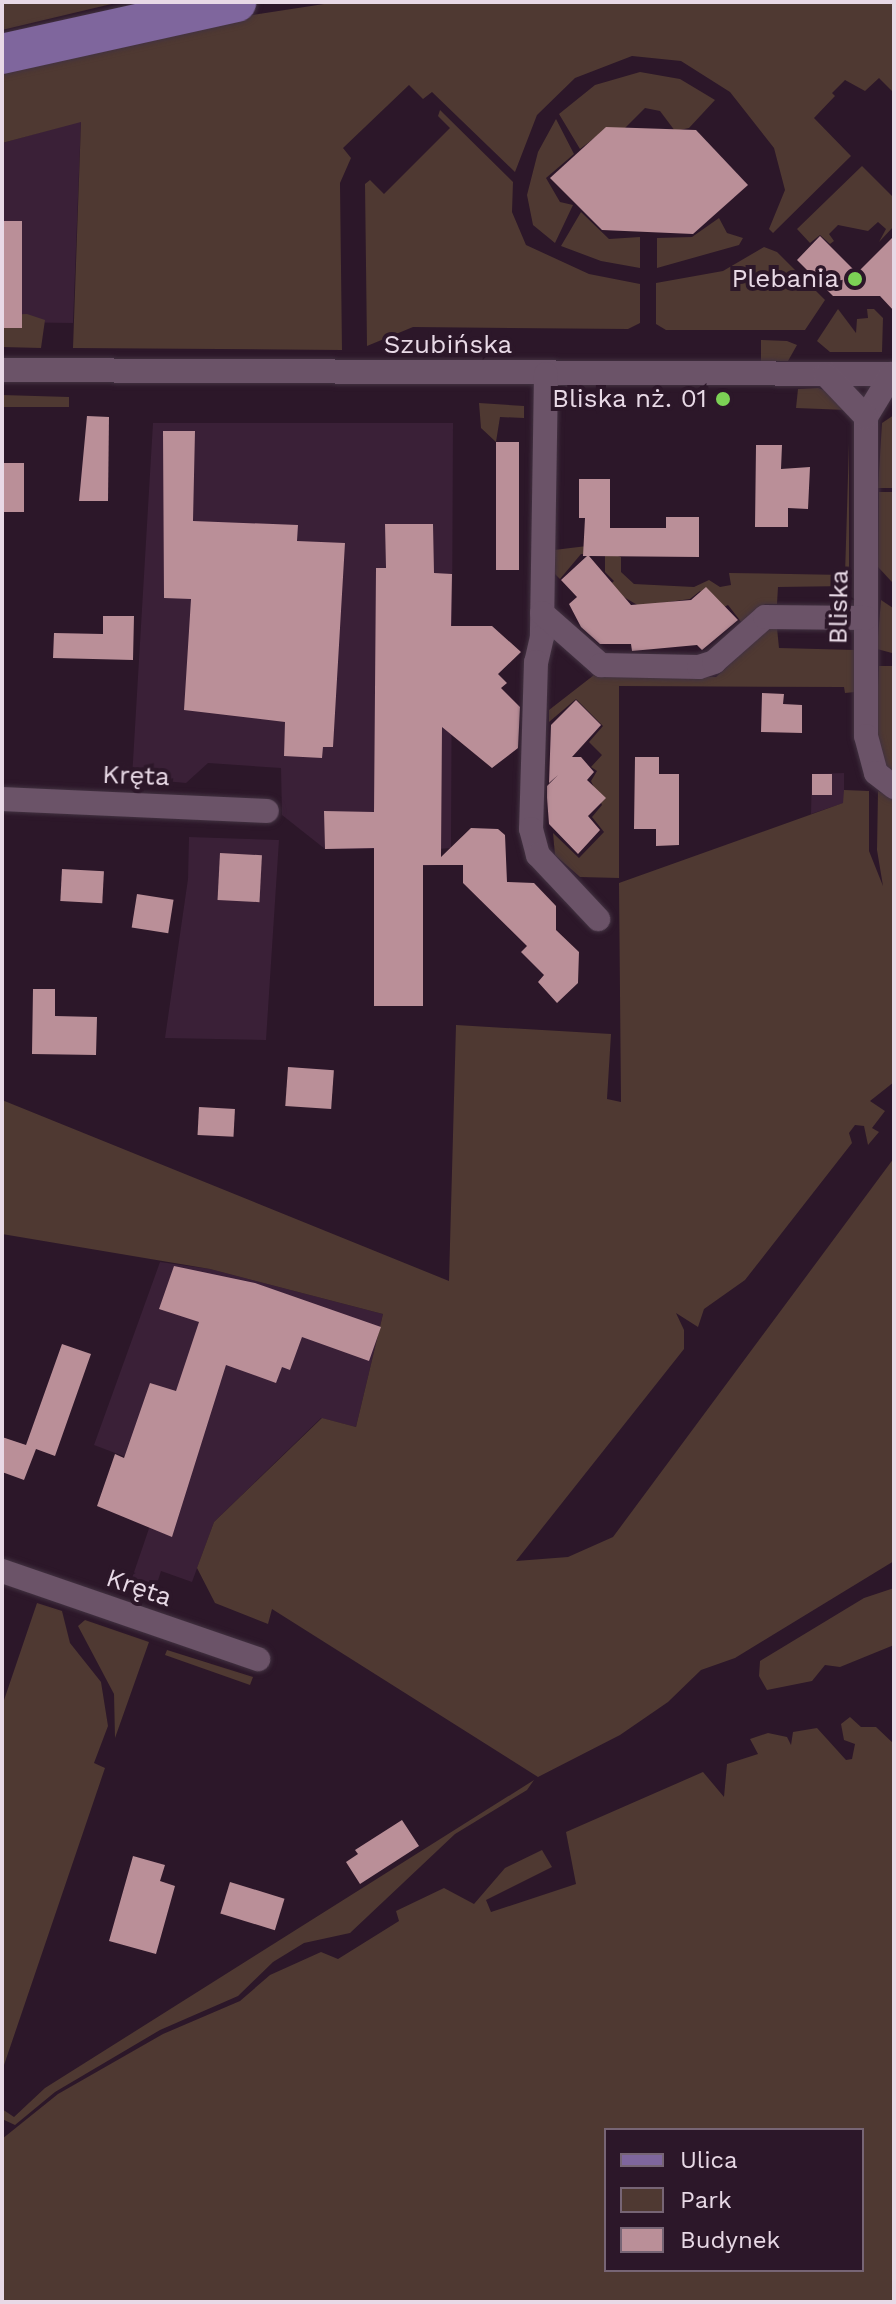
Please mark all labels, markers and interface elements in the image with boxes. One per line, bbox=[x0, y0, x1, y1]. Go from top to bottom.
place label: Plebania bbox=[731, 263, 839, 295]
marker: Plebania bbox=[846, 270, 864, 288]
street label: Szubińska bbox=[384, 329, 512, 361]
place label: Bliska nż. 01 bbox=[551, 383, 707, 415]
marker: Bliska nż. 01 bbox=[714, 390, 732, 408]
street label: Bliska bbox=[823, 569, 855, 645]
street label: Kręta bbox=[102, 759, 170, 793]
street label: Kręta bbox=[102, 1562, 176, 1614]
legend bbox=[604, 2128, 864, 2272]
text: Ulica bbox=[680, 2146, 738, 2174]
text: Park bbox=[680, 2186, 732, 2214]
text: Budynek bbox=[680, 2226, 780, 2254]

